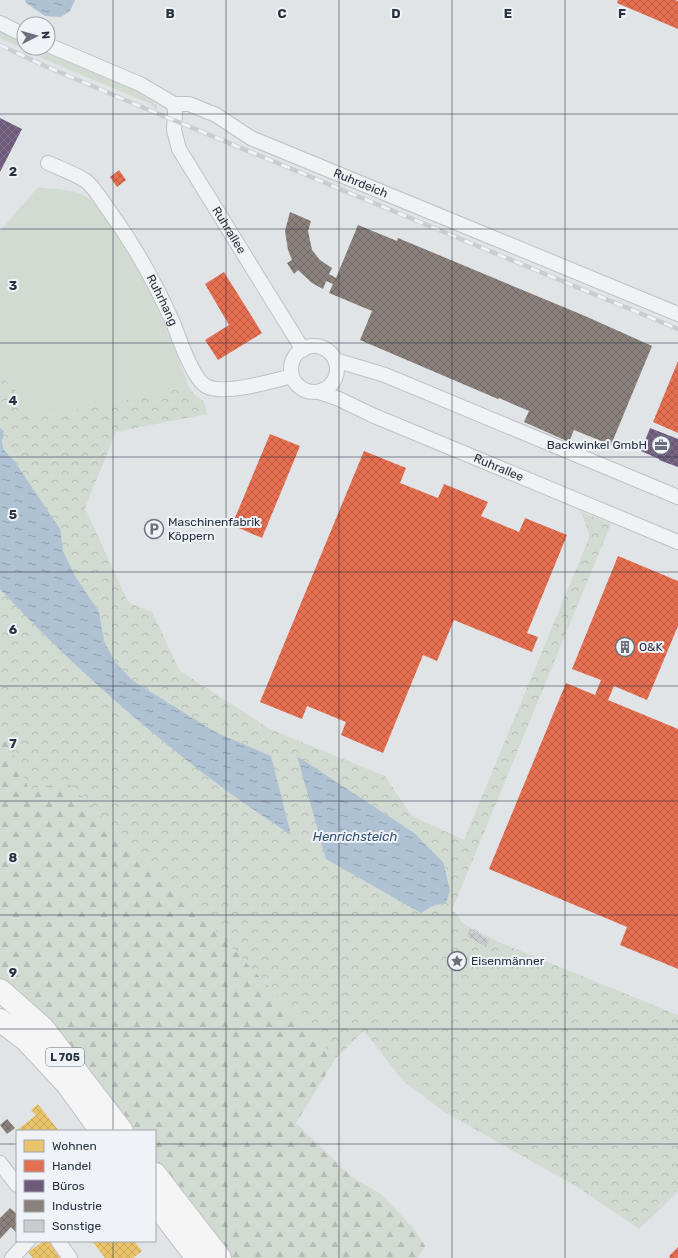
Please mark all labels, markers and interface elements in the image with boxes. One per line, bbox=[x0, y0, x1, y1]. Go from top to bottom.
text: B bbox=[165, 6, 175, 21]
text: C bbox=[277, 6, 287, 21]
text: D bbox=[391, 6, 401, 21]
text: E bbox=[504, 6, 512, 21]
text: F bbox=[618, 6, 626, 21]
north arrow bbox=[16, 16, 56, 56]
text: N bbox=[39, 30, 52, 40]
text: 2 bbox=[9, 164, 17, 179]
street label: Ruhrdeich bbox=[331, 166, 390, 201]
street label: Ruhrallee bbox=[209, 204, 249, 256]
street label: Ruhrhang bbox=[144, 272, 180, 328]
text: 3 bbox=[9, 278, 18, 293]
text: 4 bbox=[9, 393, 18, 408]
office icon: Backwinkel GmbH bbox=[650, 434, 672, 456]
place label: Backwinkel GmbH bbox=[547, 438, 647, 452]
street label: Ruhrallee bbox=[472, 451, 526, 484]
text: 5 bbox=[9, 507, 17, 522]
place label: Maschinenfabrik Köppern bbox=[168, 515, 261, 543]
parking icon: Maschinenfabrik Köppern bbox=[143, 518, 165, 540]
text: 6 bbox=[9, 622, 18, 637]
building icon: O&K bbox=[614, 636, 636, 658]
place label: O&K bbox=[639, 640, 663, 654]
text: 7 bbox=[9, 736, 17, 751]
water label: Henrichsteich bbox=[313, 829, 397, 844]
text: 8 bbox=[9, 850, 18, 865]
place icon: Eisenmänner bbox=[446, 950, 468, 972]
place label: Eisenmänner bbox=[471, 954, 545, 968]
text: 9 bbox=[9, 965, 17, 980]
road number: L 705 bbox=[46, 1048, 84, 1066]
legend bbox=[16, 1130, 156, 1242]
text: Wohnen bbox=[52, 1139, 97, 1153]
text: Handel bbox=[52, 1159, 91, 1173]
text: Büros bbox=[52, 1179, 85, 1193]
text: Industrie bbox=[52, 1199, 102, 1213]
text: Sonstige bbox=[52, 1219, 101, 1233]

